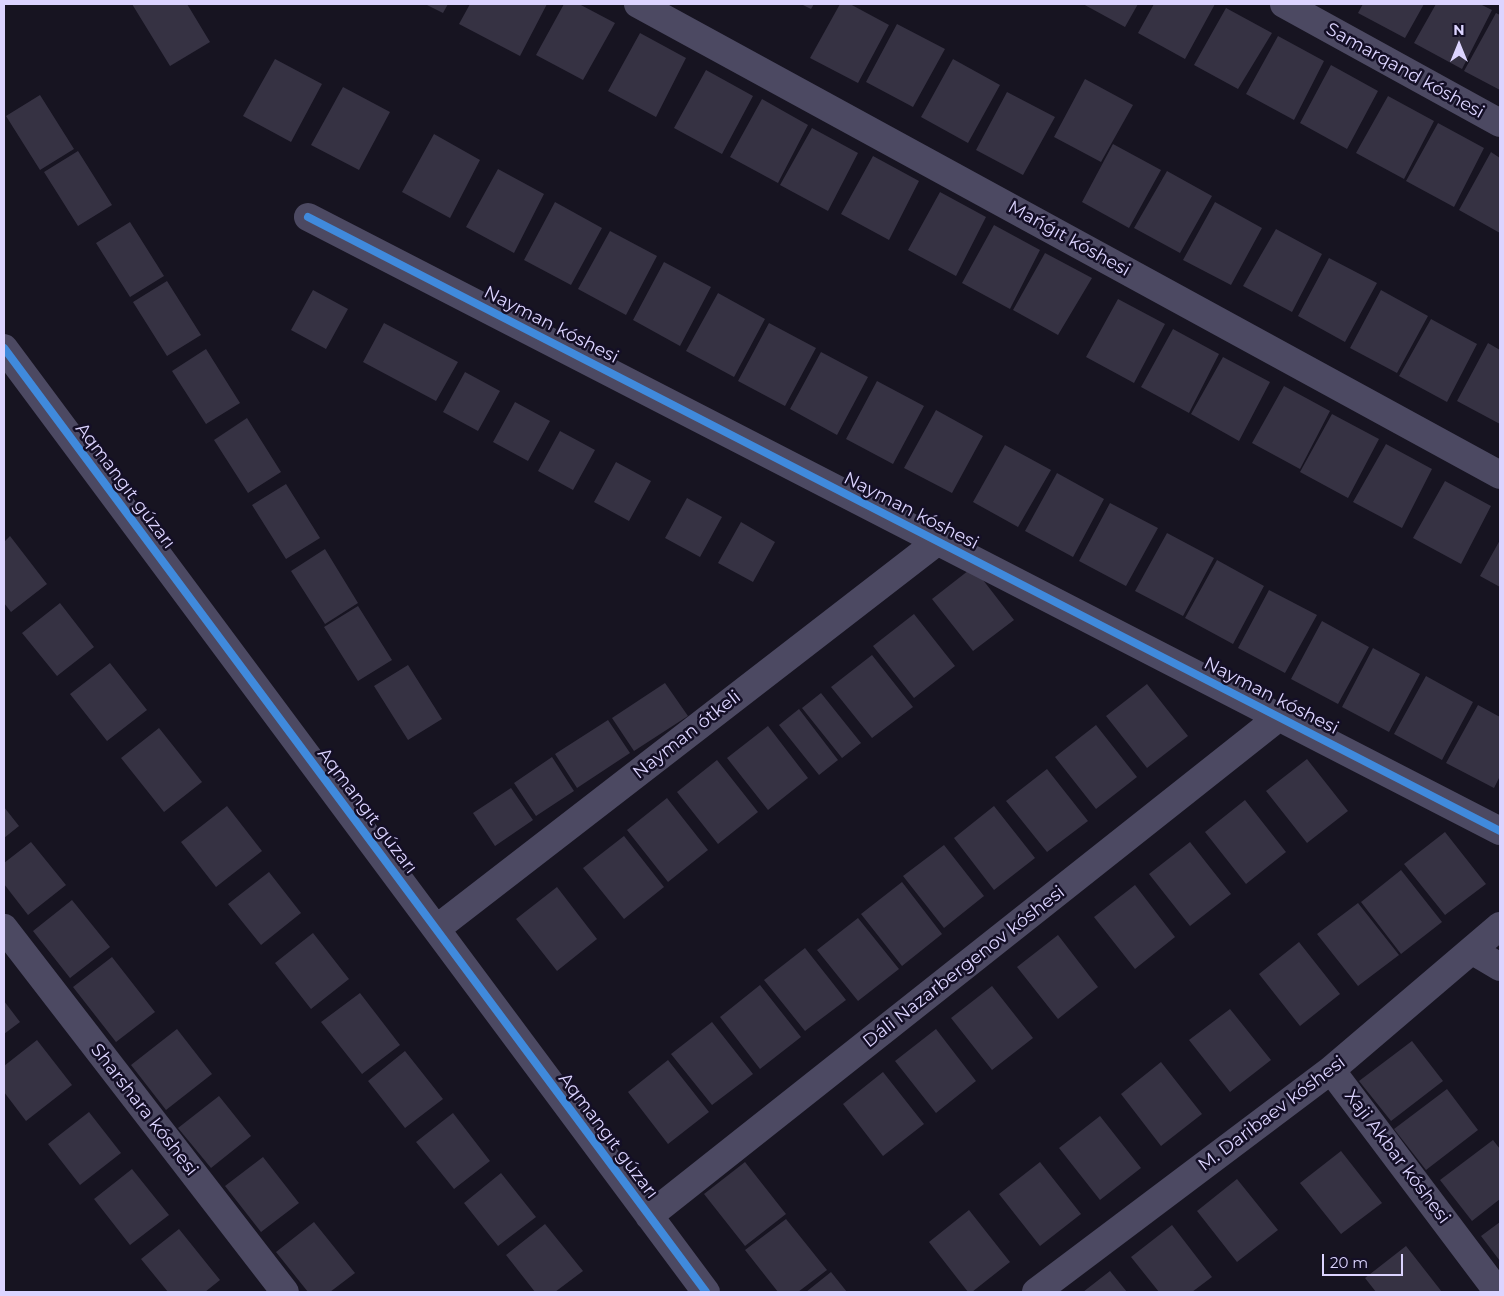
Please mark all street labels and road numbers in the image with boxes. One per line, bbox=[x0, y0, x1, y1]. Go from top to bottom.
street label: Samarqand kóshesi bbox=[1322, 19, 1488, 123]
street label: Mańǵıt kóshesi bbox=[1004, 197, 1134, 281]
street label: Nayman kóshesi bbox=[480, 282, 622, 368]
street label: Aqmangıt gúzarı bbox=[71, 419, 179, 553]
street label: Nayman kóshesi bbox=[840, 468, 982, 554]
street label: Nayman kóshesi bbox=[1200, 653, 1342, 739]
street label: Nayman ótkeli bbox=[629, 686, 745, 784]
street label: Aqmangıt gúzarı bbox=[313, 744, 421, 878]
street label: Dáli Nazarbergenov kóshesi bbox=[859, 882, 1069, 1052]
street label: Sharshara kóshesi bbox=[86, 1040, 202, 1180]
street label: M. Daribaev kóshesi bbox=[1194, 1052, 1350, 1176]
street label: Aqmangıt gúzarı bbox=[554, 1069, 662, 1203]
street label: Xaji Akbar kóshesi bbox=[1340, 1086, 1454, 1228]

